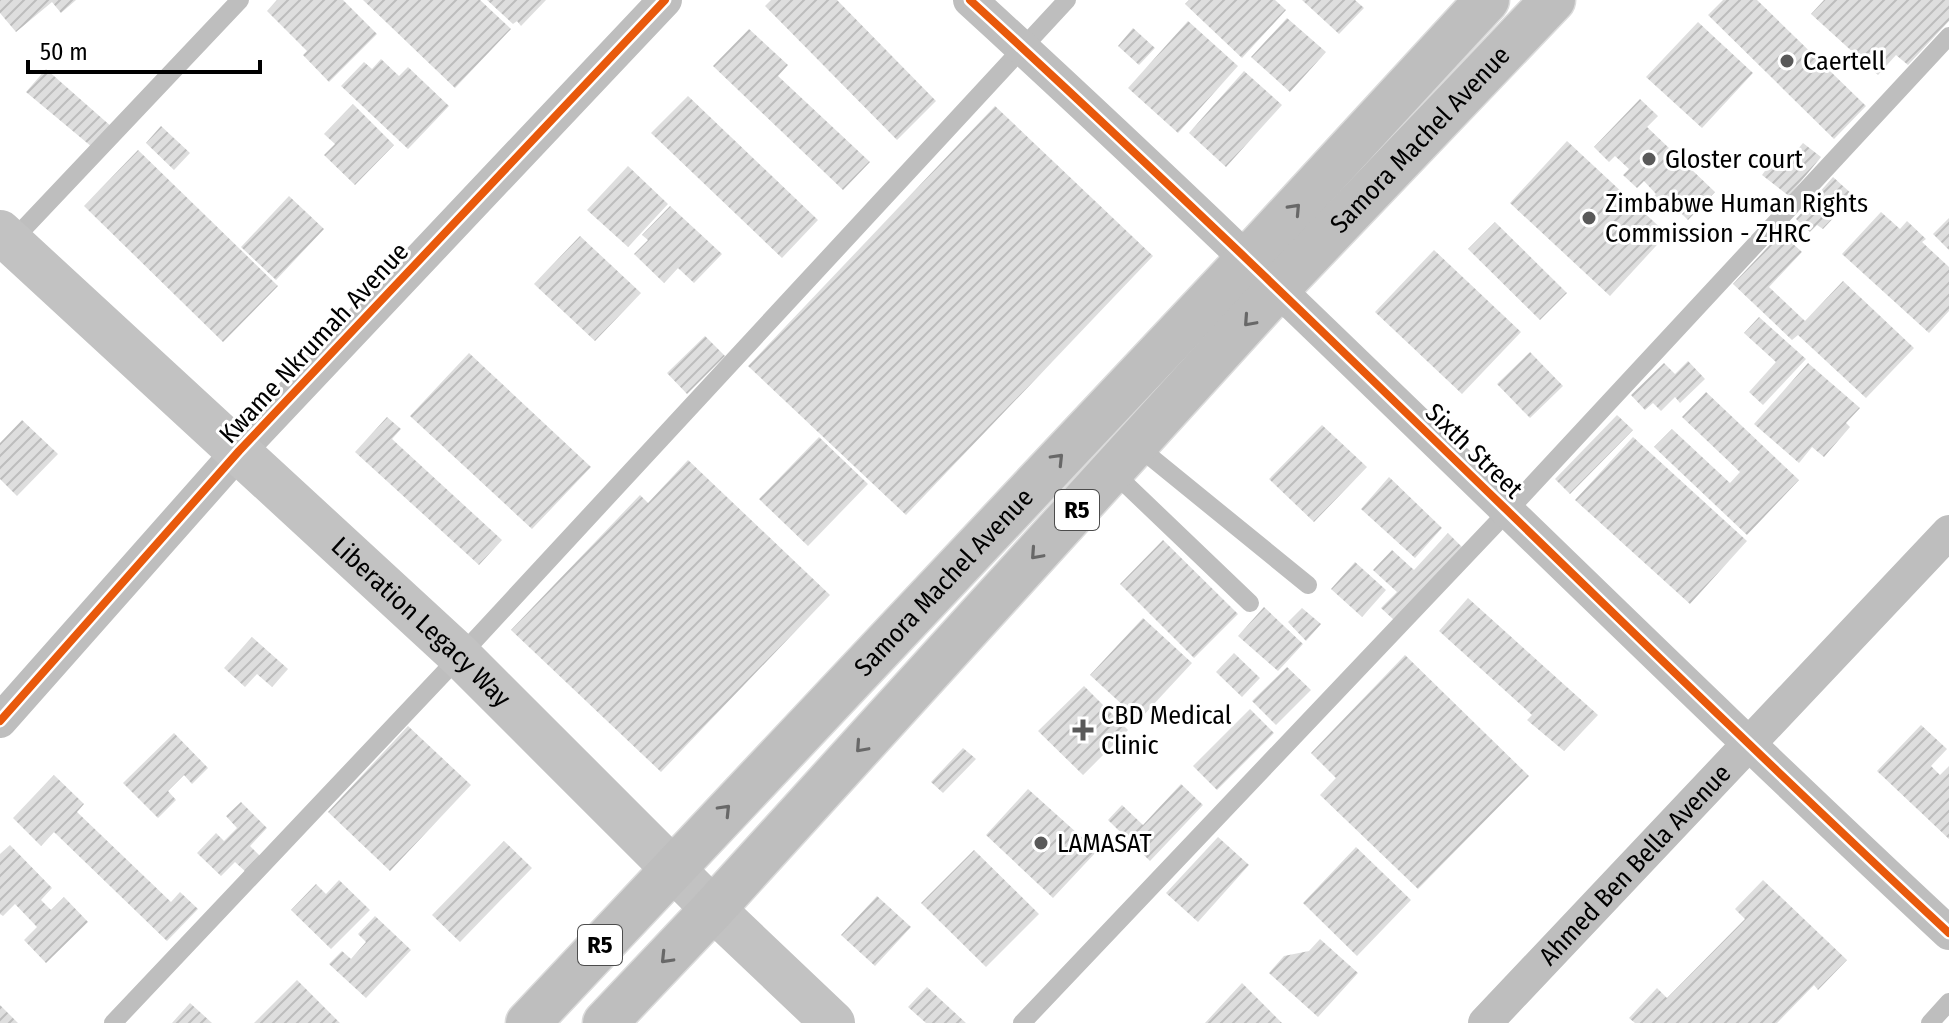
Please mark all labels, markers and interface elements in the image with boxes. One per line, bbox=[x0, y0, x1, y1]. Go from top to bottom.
scale bar bbox=[28, 24, 260, 74]
text: 50 m bbox=[40, 38, 88, 66]
street label: Samora Machel Avenue bbox=[1323, 40, 1516, 239]
place label: Caertell bbox=[1803, 46, 1885, 77]
marker: Caertell bbox=[1778, 52, 1796, 70]
place label: Gloster court bbox=[1665, 144, 1804, 175]
marker: Gloster court bbox=[1640, 150, 1658, 168]
place label: Zimbabwe Human Rights Commission - ZHRC bbox=[1605, 188, 1868, 249]
one-way arrow bbox=[1285, 204, 1300, 218]
marker: Zimbabwe Human Rights Commission - ZHRC bbox=[1580, 209, 1598, 227]
street label: Kwame Nkrumah Avenue bbox=[213, 236, 415, 450]
one-way arrow bbox=[1244, 311, 1258, 326]
street label: Sixth Street bbox=[1419, 397, 1529, 505]
one-way arrow bbox=[1049, 454, 1064, 468]
street label: Samora Machel Avenue bbox=[848, 482, 1039, 682]
road number: R5 bbox=[1055, 490, 1099, 530]
street label: Liberation Legacy Way bbox=[325, 530, 518, 714]
one-way arrow bbox=[1032, 545, 1046, 560]
place label: CBD Medical Clinic bbox=[1101, 700, 1232, 761]
marker: CBD Medical Clinic bbox=[1072, 719, 1094, 741]
one-way arrow bbox=[857, 737, 871, 752]
street label: Ahmed Ben Bella Avenue bbox=[1532, 758, 1737, 972]
one-way arrow bbox=[716, 805, 731, 819]
place label: LAMASAT bbox=[1057, 828, 1152, 859]
marker: LAMASAT bbox=[1032, 834, 1050, 852]
road number: R5 bbox=[578, 925, 622, 965]
one-way arrow bbox=[662, 949, 676, 964]

